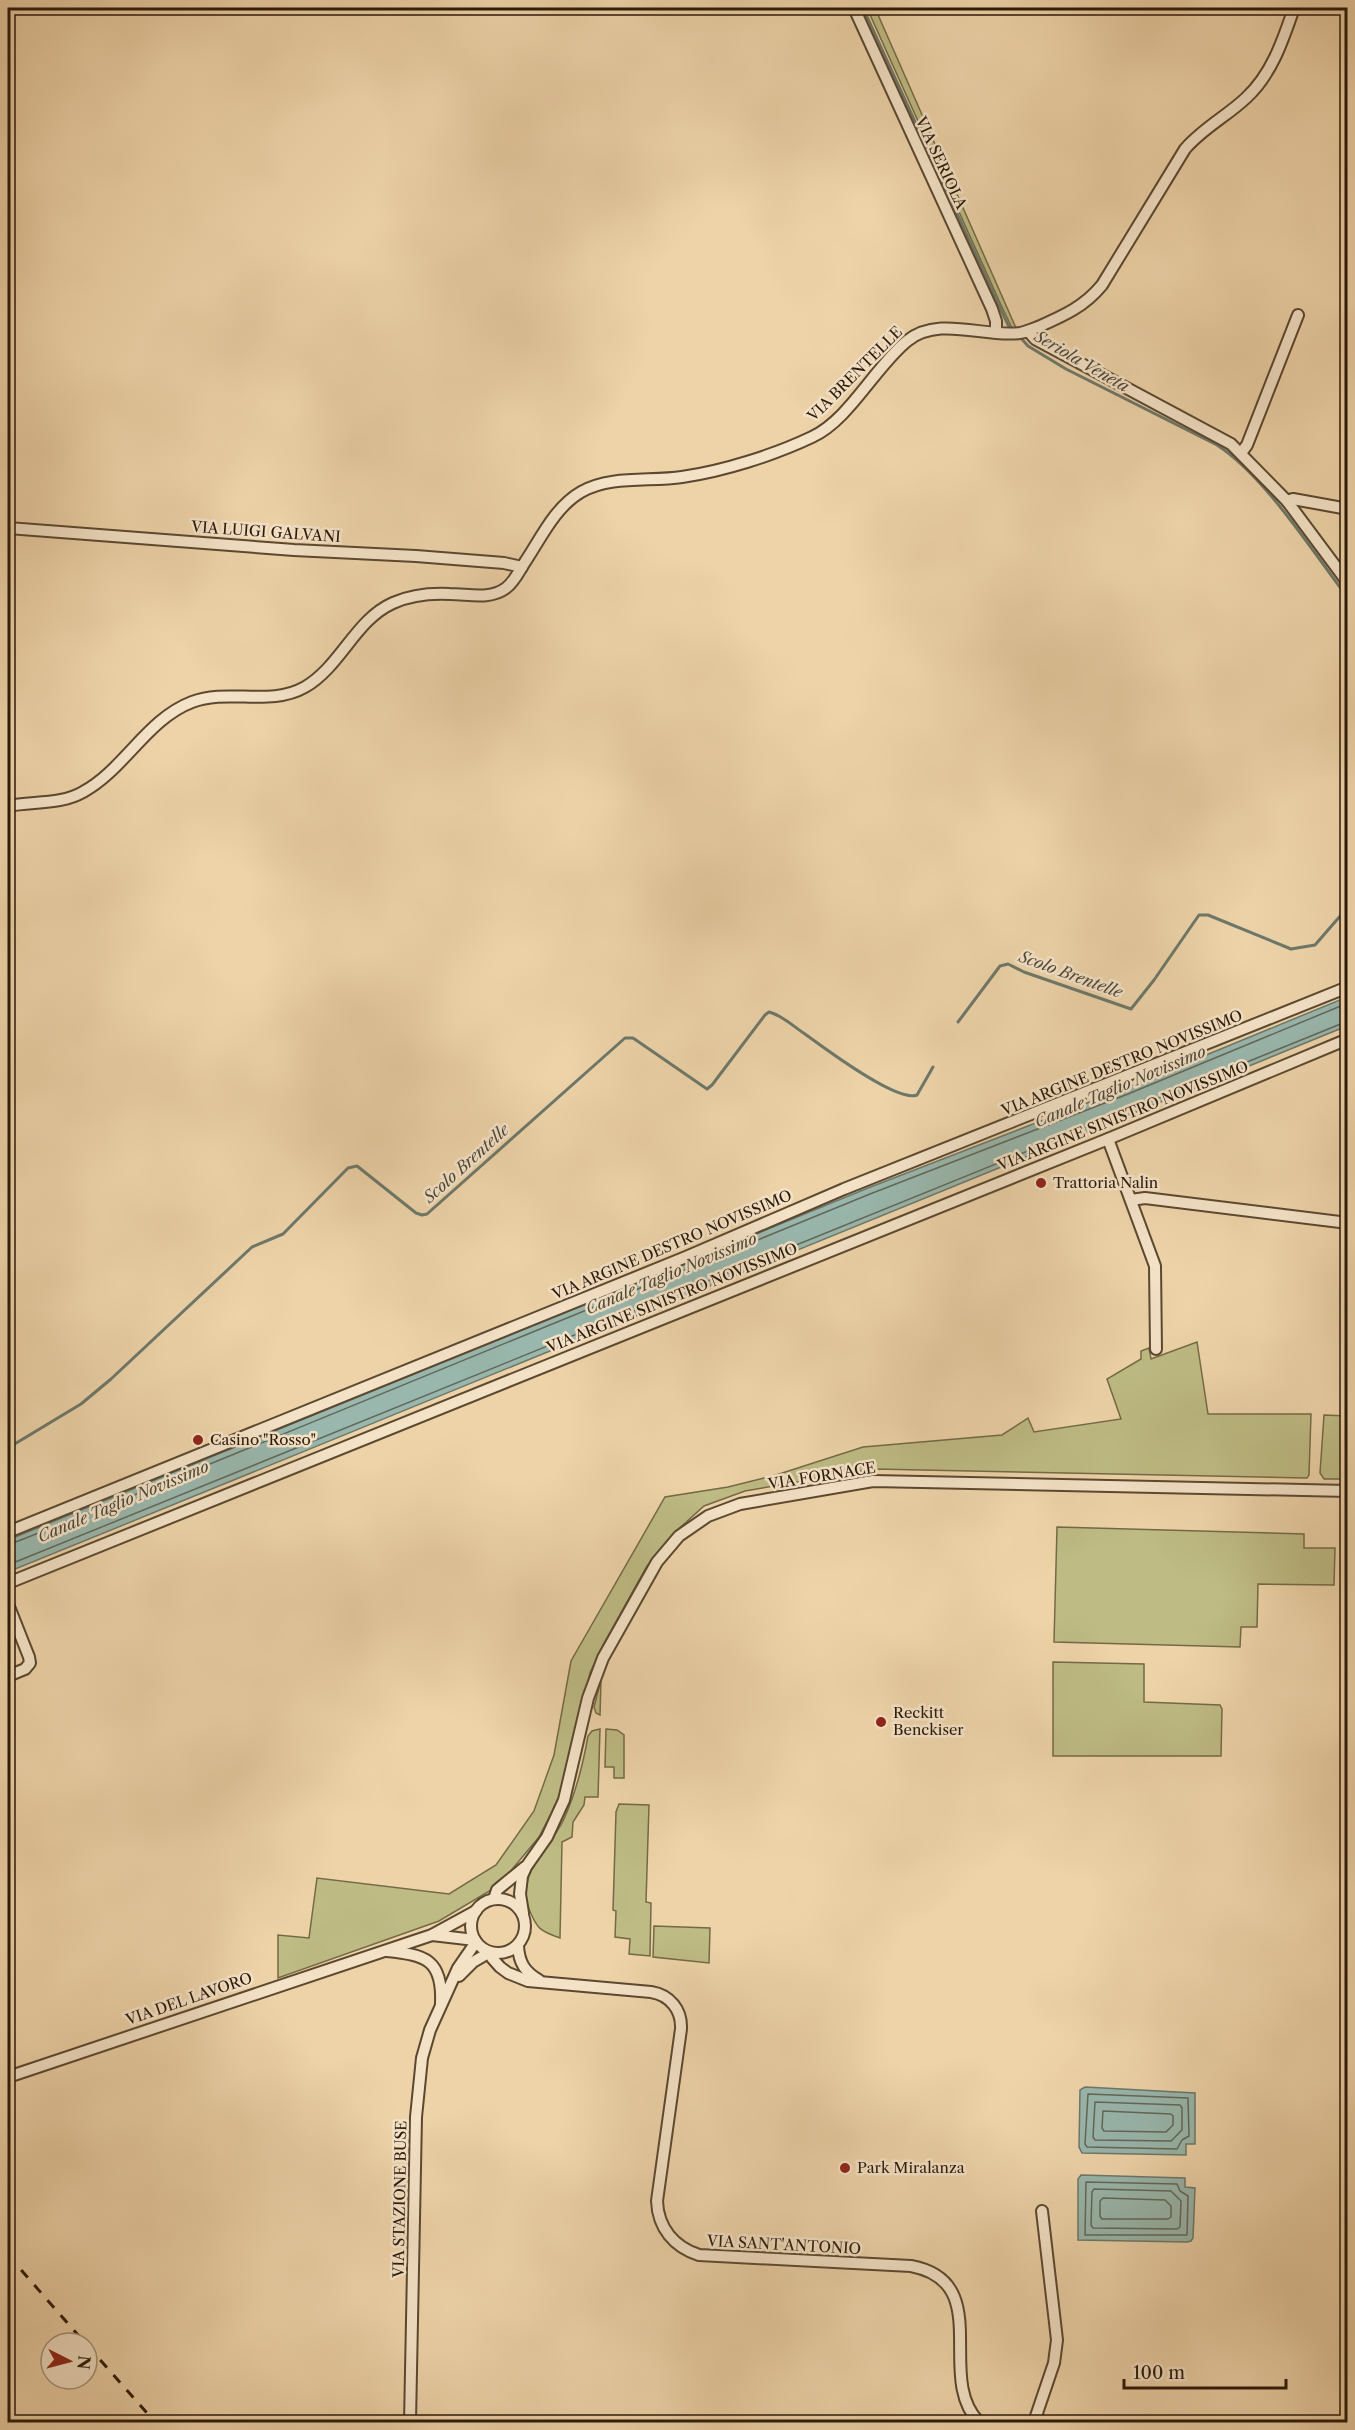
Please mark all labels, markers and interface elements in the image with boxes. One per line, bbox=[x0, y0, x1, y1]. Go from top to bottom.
street label: VIA SERIOLA bbox=[911, 113, 972, 213]
street label: VIA BRENTELLE bbox=[802, 322, 906, 426]
water label: Seriola Veneta bbox=[1030, 325, 1133, 396]
street label: VIA LUIGI GALVANI bbox=[190, 517, 341, 546]
water label: Scolo Brentelle bbox=[1016, 946, 1127, 1002]
street label: VIA ARGINE DESTRO NOVISSIMO bbox=[998, 1005, 1245, 1120]
water label: Canale Taglio Novissimo bbox=[1031, 1041, 1209, 1131]
street label: VIA ARGINE SINISTRO NOVISSIMO bbox=[994, 1056, 1251, 1175]
water label: Scolo Brentelle bbox=[418, 1118, 514, 1207]
place label: Trattoria Nalin bbox=[1053, 1173, 1159, 1192]
marker: Trattoria Nalin bbox=[1034, 1176, 1048, 1190]
street label: VIA ARGINE DESTRO NOVISSIMO bbox=[548, 1185, 794, 1304]
water label: Canale Taglio Novissimo bbox=[582, 1228, 760, 1318]
street label: VIA ARGINE SINISTRO NOVISSIMO bbox=[543, 1238, 800, 1357]
place label: Casino "Rosso" bbox=[210, 1430, 316, 1449]
marker: Casino "Rosso" bbox=[191, 1433, 205, 1447]
water label: Canale Taglio Novissimo bbox=[34, 1456, 212, 1546]
street label: VIA FORNACE bbox=[766, 1458, 877, 1494]
place label: Reckitt Benckiser bbox=[893, 1703, 964, 1739]
marker: Reckitt Benckiser bbox=[874, 1715, 888, 1729]
street label: VIA DEL LAVORO bbox=[122, 1968, 255, 2029]
street label: VIA STAZIONE BUSE bbox=[389, 2120, 410, 2279]
place label: Park Miralanza bbox=[857, 2158, 965, 2177]
marker: Park Miralanza bbox=[838, 2161, 852, 2175]
street label: VIA SANT'ANTONIO bbox=[706, 2231, 862, 2258]
north arrow bbox=[39, 2331, 99, 2391]
scale bar bbox=[1124, 2352, 1286, 2390]
text: N bbox=[73, 2355, 95, 2371]
text: 100 m bbox=[1133, 2362, 1185, 2384]

